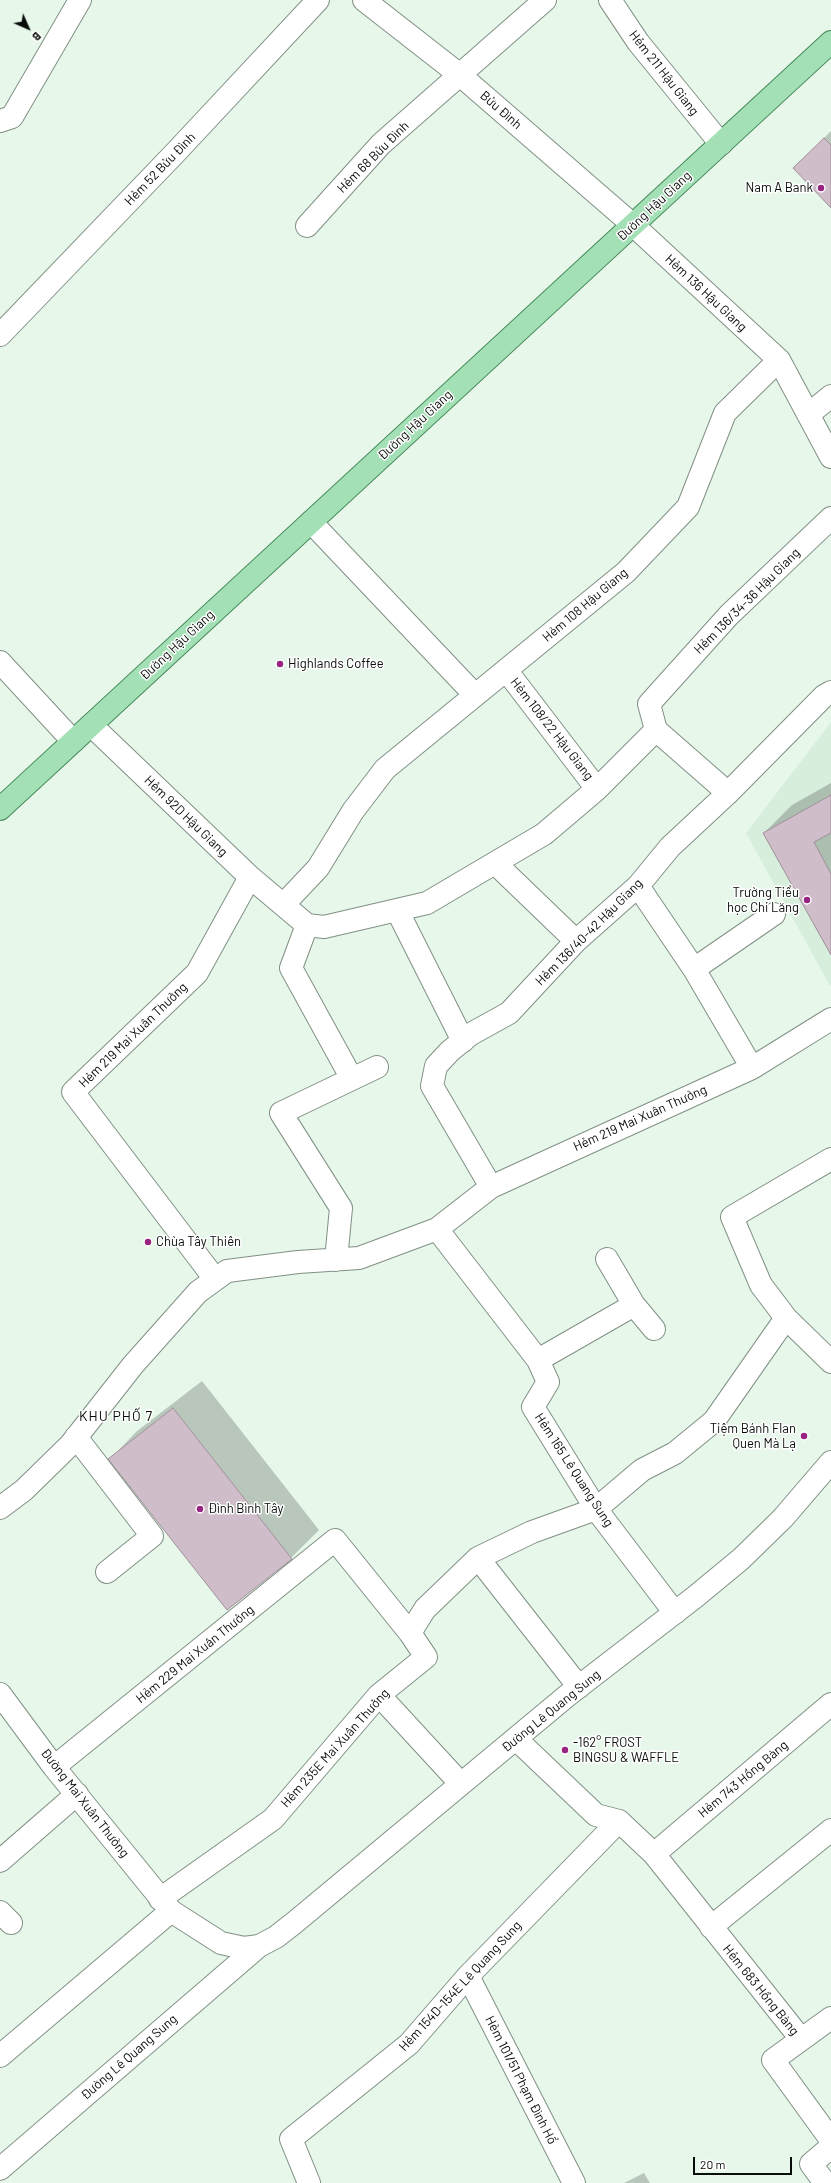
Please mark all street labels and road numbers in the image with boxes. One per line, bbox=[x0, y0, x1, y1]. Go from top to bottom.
street label: Hẻm 211 Hậu Giang bbox=[626, 27, 702, 119]
street label: Bửu Đình bbox=[477, 88, 525, 132]
street label: Hẻm 68 Bửu Đình bbox=[334, 118, 412, 196]
street label: Hẻm 52 Bửu Đình bbox=[121, 129, 199, 209]
street label: Đường Hậu Giang bbox=[614, 168, 694, 244]
street label: Hẻm 136 Hậu Giang bbox=[662, 251, 750, 335]
street label: Đường Hậu Giang bbox=[375, 387, 455, 463]
street label: Hẻm 136/34-36 Hậu Giang bbox=[691, 545, 803, 657]
street label: Hẻm 108 Hậu Giang bbox=[539, 565, 631, 645]
street label: Đường Hậu Giang bbox=[137, 607, 217, 683]
street label: Hẻm 108/22 Hậu Giang bbox=[507, 675, 597, 783]
street label: Hẻm 92D Hậu Giang bbox=[141, 772, 231, 860]
street label: Hẻm 136/40-42 Hậu Giang bbox=[532, 875, 646, 989]
street label: Hẻm 219 Mai Xuân Thưởng bbox=[76, 979, 190, 1091]
street label: Hẻm 219 Mai Xuân Thưởng bbox=[571, 1081, 709, 1155]
street label: Hẻm 165 Lê Quang Sung bbox=[531, 1410, 617, 1530]
street label: Hẻm 229 Mai Xuân Thưởng bbox=[133, 1602, 257, 1706]
street label: Đường Lê Quang Sung bbox=[499, 1666, 603, 1756]
street label: Hẻm 235E Mai Xuân Thưởng bbox=[277, 1685, 393, 1811]
street label: Hẻm 743 Hồng Bàng bbox=[695, 1737, 791, 1821]
street label: Đường Mai Xuân Thưởng bbox=[38, 1745, 132, 1861]
street label: Hẻm 154D-154E Lê Quang Sung bbox=[396, 1918, 524, 2054]
street label: Hẻm 683 Hồng Bàng bbox=[720, 1941, 802, 2039]
street label: Đường Lê Quang Sung bbox=[78, 2011, 180, 2103]
street label: Hẻm 101/51 Phạm Đình Hổ bbox=[482, 2013, 560, 2147]

